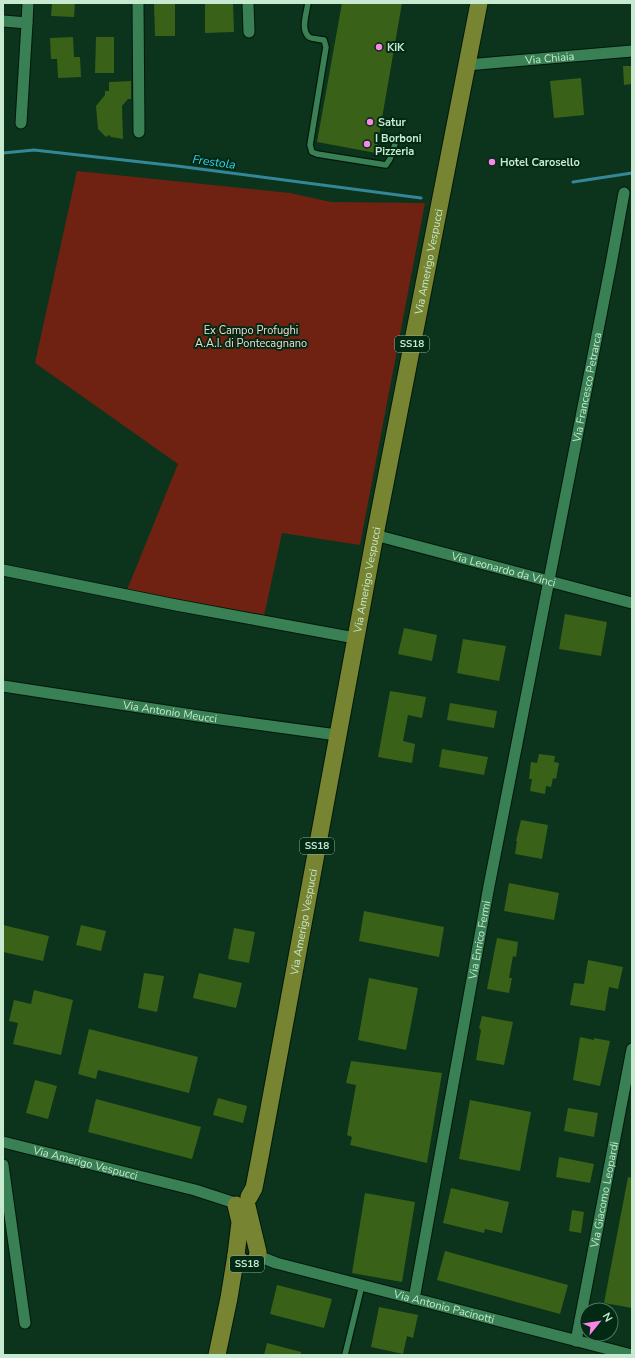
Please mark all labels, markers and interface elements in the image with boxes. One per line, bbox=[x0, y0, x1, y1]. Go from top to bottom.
place label: KiK bbox=[387, 40, 405, 55]
marker: KiK bbox=[374, 42, 384, 52]
street label: Via Chiaia bbox=[524, 48, 575, 68]
place label: Satur bbox=[378, 115, 407, 130]
marker: Satur bbox=[365, 117, 375, 127]
place label: I Borboni Pizzeria bbox=[375, 131, 422, 159]
marker: I Borboni Pizzeria bbox=[362, 139, 372, 149]
water label: Frestola bbox=[191, 151, 237, 173]
place label: Hotel Carosello bbox=[500, 155, 580, 170]
marker: Hotel Carosello bbox=[487, 157, 497, 167]
street label: Via Amerigo Vespucci bbox=[411, 207, 446, 317]
park label: Ex Campo Profughi A.A.I. di Pontecagnano bbox=[195, 323, 307, 351]
street label: Via Francesco Petrarca bbox=[569, 331, 605, 445]
road number: SS18 bbox=[395, 336, 429, 352]
street label: Via Amerigo Vespucci bbox=[349, 525, 384, 635]
street label: Via Leonardo da Vinci bbox=[449, 548, 557, 590]
street label: Via Antonio Meucci bbox=[121, 697, 218, 726]
road number: SS18 bbox=[300, 838, 334, 854]
street label: Via Amerigo Vespucci bbox=[286, 868, 321, 977]
street label: Via Enrico Fermi bbox=[465, 899, 494, 981]
street label: Via Giacomo Leopardi bbox=[586, 1140, 622, 1250]
street label: Via Amerigo Vespucci bbox=[31, 1142, 139, 1183]
road number: SS18 bbox=[230, 1256, 264, 1272]
street label: Via Antonio Pacinotti bbox=[391, 1286, 496, 1327]
north arrow bbox=[579, 1302, 619, 1342]
text: N bbox=[599, 1310, 616, 1325]

